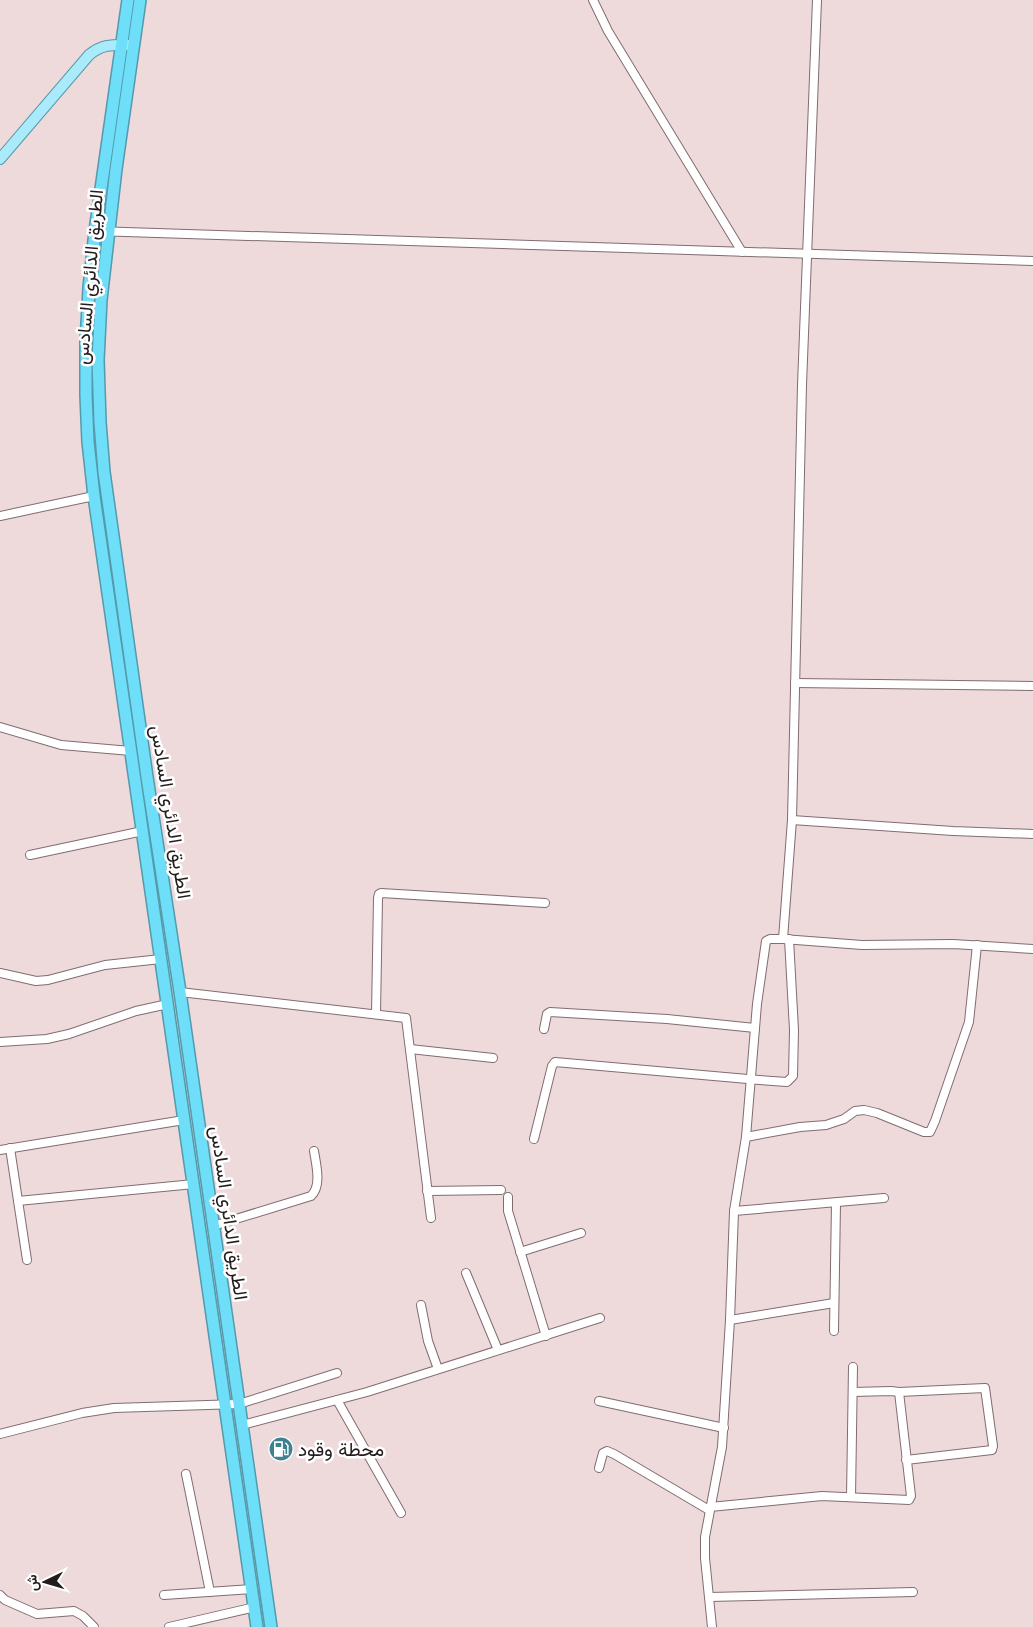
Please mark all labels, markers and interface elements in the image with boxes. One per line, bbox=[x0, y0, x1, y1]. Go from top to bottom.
street label: الطريق الدائري السادس bbox=[68, 188, 112, 366]
street label: الطريق الدائري السادس bbox=[142, 723, 198, 901]
street label: الطريق الدائري السادس bbox=[201, 1124, 255, 1302]
fuel station icon: محطة وقود bbox=[268, 1436, 294, 1462]
place label: محطة وقود bbox=[298, 1436, 384, 1463]
north arrow bbox=[20, 1557, 70, 1607]
text: ش bbox=[21, 1574, 43, 1592]

